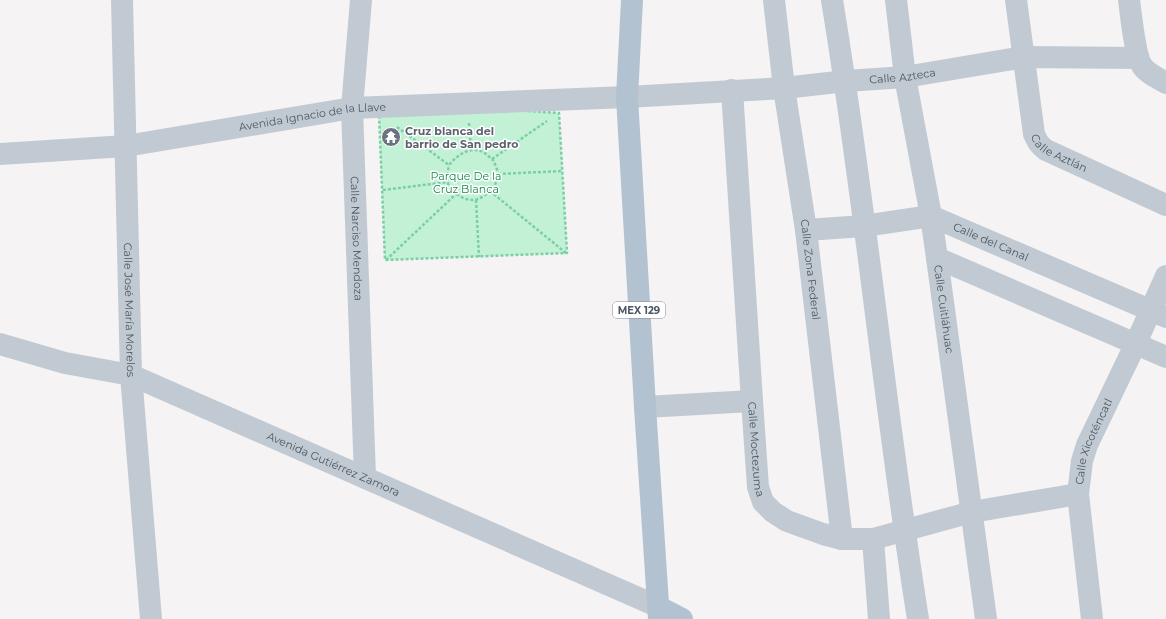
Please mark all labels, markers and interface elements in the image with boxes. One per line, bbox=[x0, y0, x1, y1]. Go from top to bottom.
street label: Calle Azteca bbox=[869, 65, 937, 86]
street label: Avenida Ignacio de la Llave bbox=[238, 100, 387, 134]
place label: Cruz blanca del barrio de San pedro bbox=[405, 124, 519, 151]
temple icon: Cruz blanca del barrio de San pedro bbox=[380, 126, 402, 148]
street label: Calle Aztlán bbox=[1028, 132, 1090, 175]
park label: Parque De la Cruz Blanca bbox=[431, 169, 501, 196]
street label: Calle Narciso Mendoza bbox=[347, 176, 366, 301]
street label: Calle Zona Federal bbox=[797, 218, 823, 321]
street label: Calle del Canal bbox=[951, 219, 1031, 264]
street label: Calle José María Morelos bbox=[121, 243, 138, 378]
street label: Calle Cuitláhuac bbox=[931, 264, 957, 354]
road number: MEX 129 bbox=[613, 302, 665, 318]
street label: Calle Xicoténcatl bbox=[1072, 396, 1115, 485]
street label: Calle Moctezuma bbox=[745, 401, 768, 499]
street label: Avenida Gutiérrez Zamora bbox=[265, 429, 402, 499]

